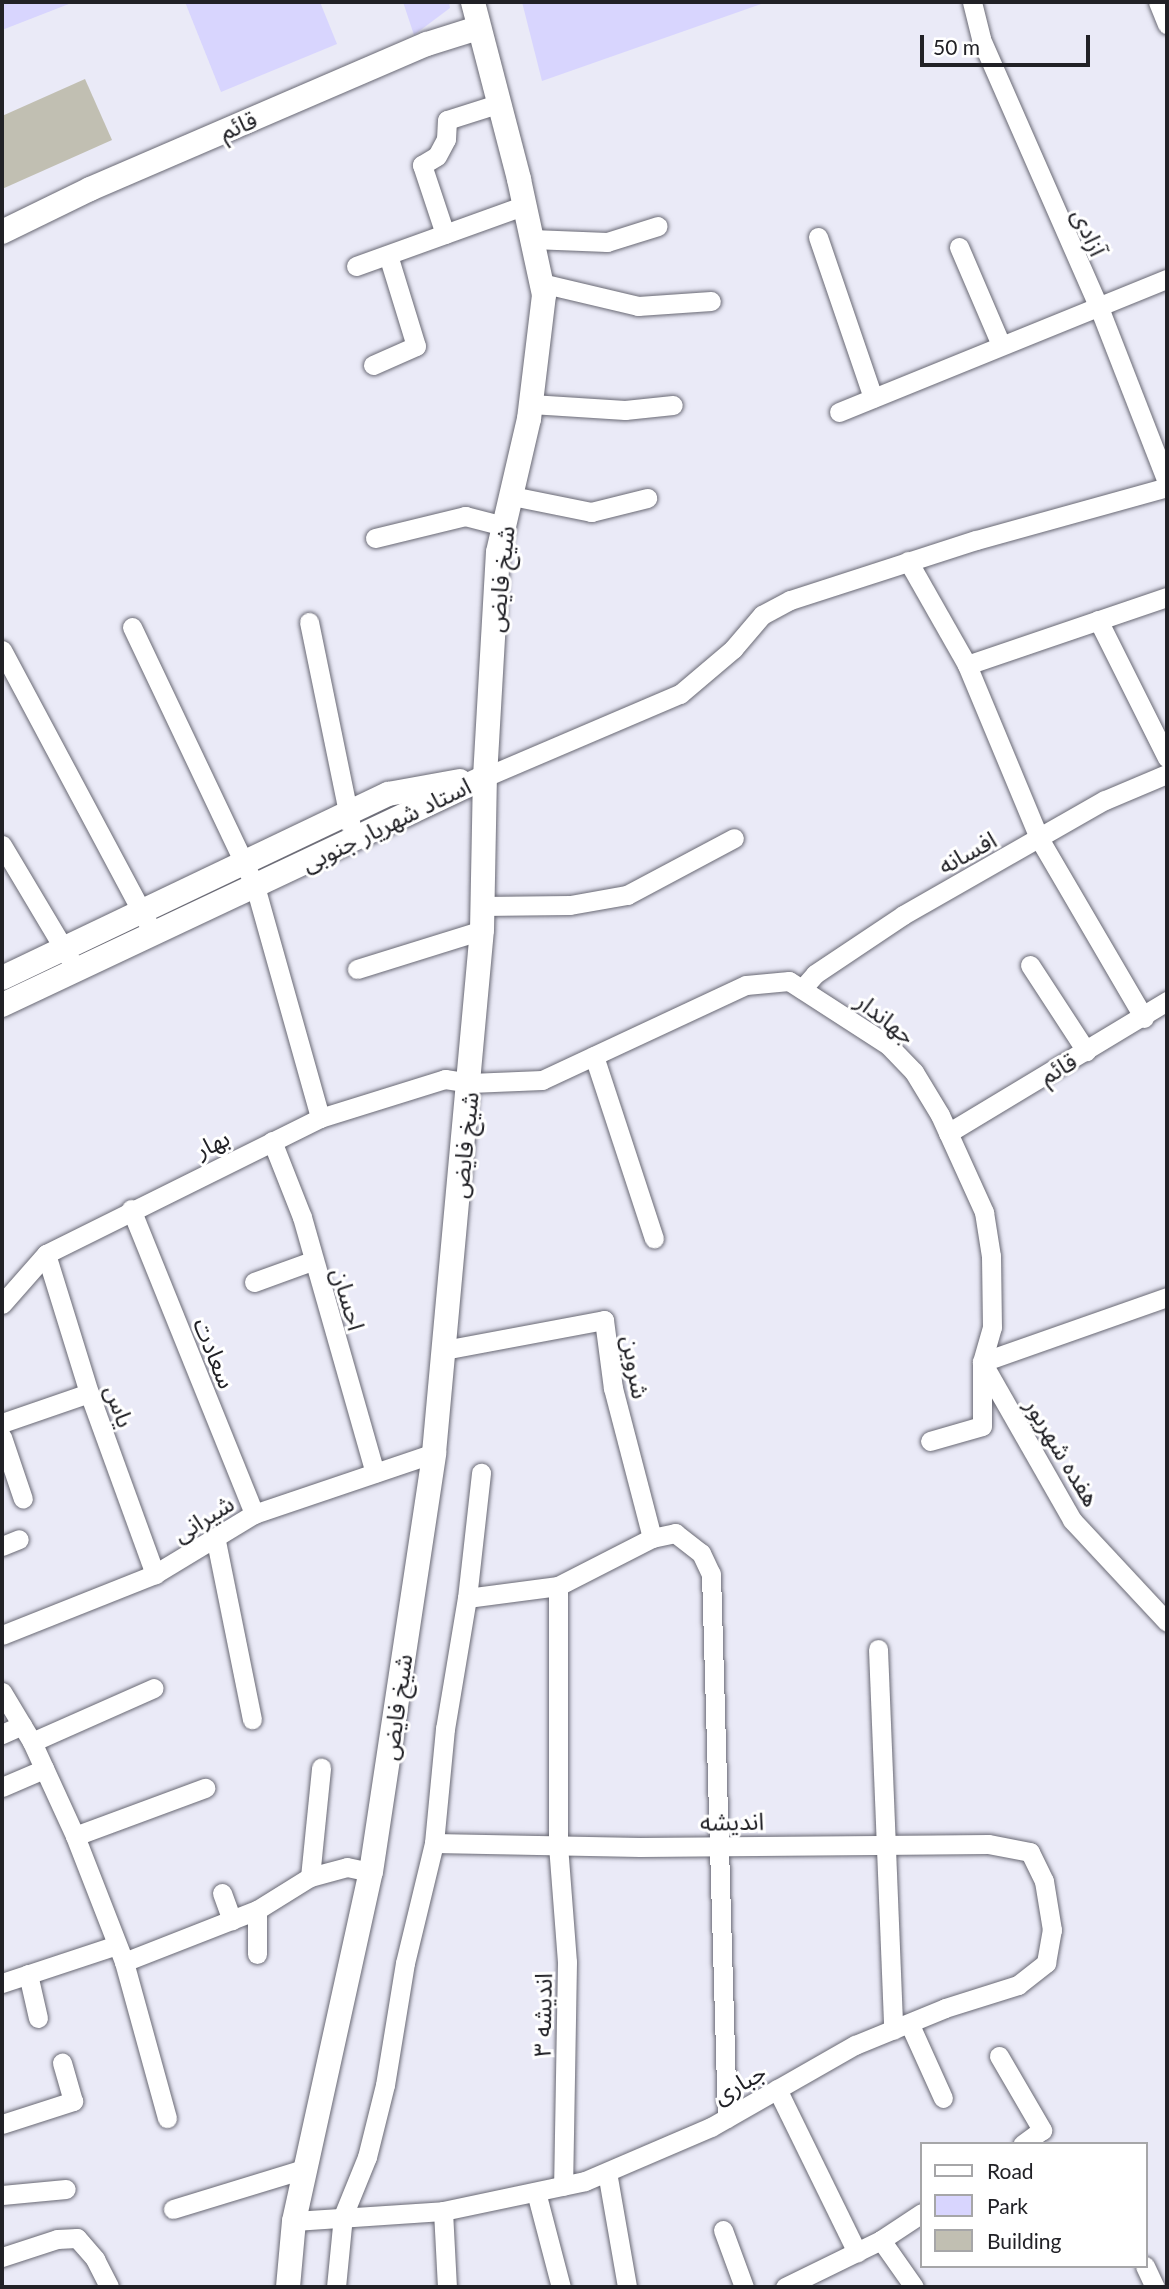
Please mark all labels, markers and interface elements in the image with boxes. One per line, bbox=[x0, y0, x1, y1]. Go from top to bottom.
scale bar bbox=[924, 21, 1094, 65]
text: 50 m bbox=[933, 34, 980, 59]
street label: قائم bbox=[215, 104, 261, 146]
street label: آزادی bbox=[1067, 204, 1113, 260]
street label: شیخ فایض bbox=[480, 524, 520, 634]
street label: استاد شهریار جنوبی bbox=[297, 771, 475, 877]
street label: افسانه bbox=[933, 824, 1001, 880]
street label: جهاندار bbox=[851, 986, 921, 1050]
street label: قائم bbox=[1034, 1046, 1082, 1090]
street label: شیخ فایض bbox=[444, 1090, 484, 1200]
street label: بهار bbox=[190, 1123, 234, 1163]
street label: احسان bbox=[326, 1264, 372, 1334]
street label: سعادت bbox=[188, 1313, 242, 1393]
street label: شروین bbox=[616, 1333, 656, 1401]
street label: یاس bbox=[99, 1381, 141, 1431]
street label: هفده شهریور bbox=[1019, 1393, 1107, 1511]
street label: شیرانی bbox=[167, 1488, 239, 1548]
street label: شیخ فایض bbox=[374, 1652, 418, 1762]
street label: اندیشه bbox=[700, 1806, 764, 1836]
street label: اندیشه ۳ bbox=[527, 1973, 557, 2057]
street label: جباری bbox=[707, 2056, 771, 2110]
legend bbox=[920, 2142, 1148, 2268]
text: Road bbox=[987, 2158, 1034, 2183]
text: Park bbox=[987, 2193, 1028, 2218]
text: Building bbox=[987, 2228, 1062, 2253]

